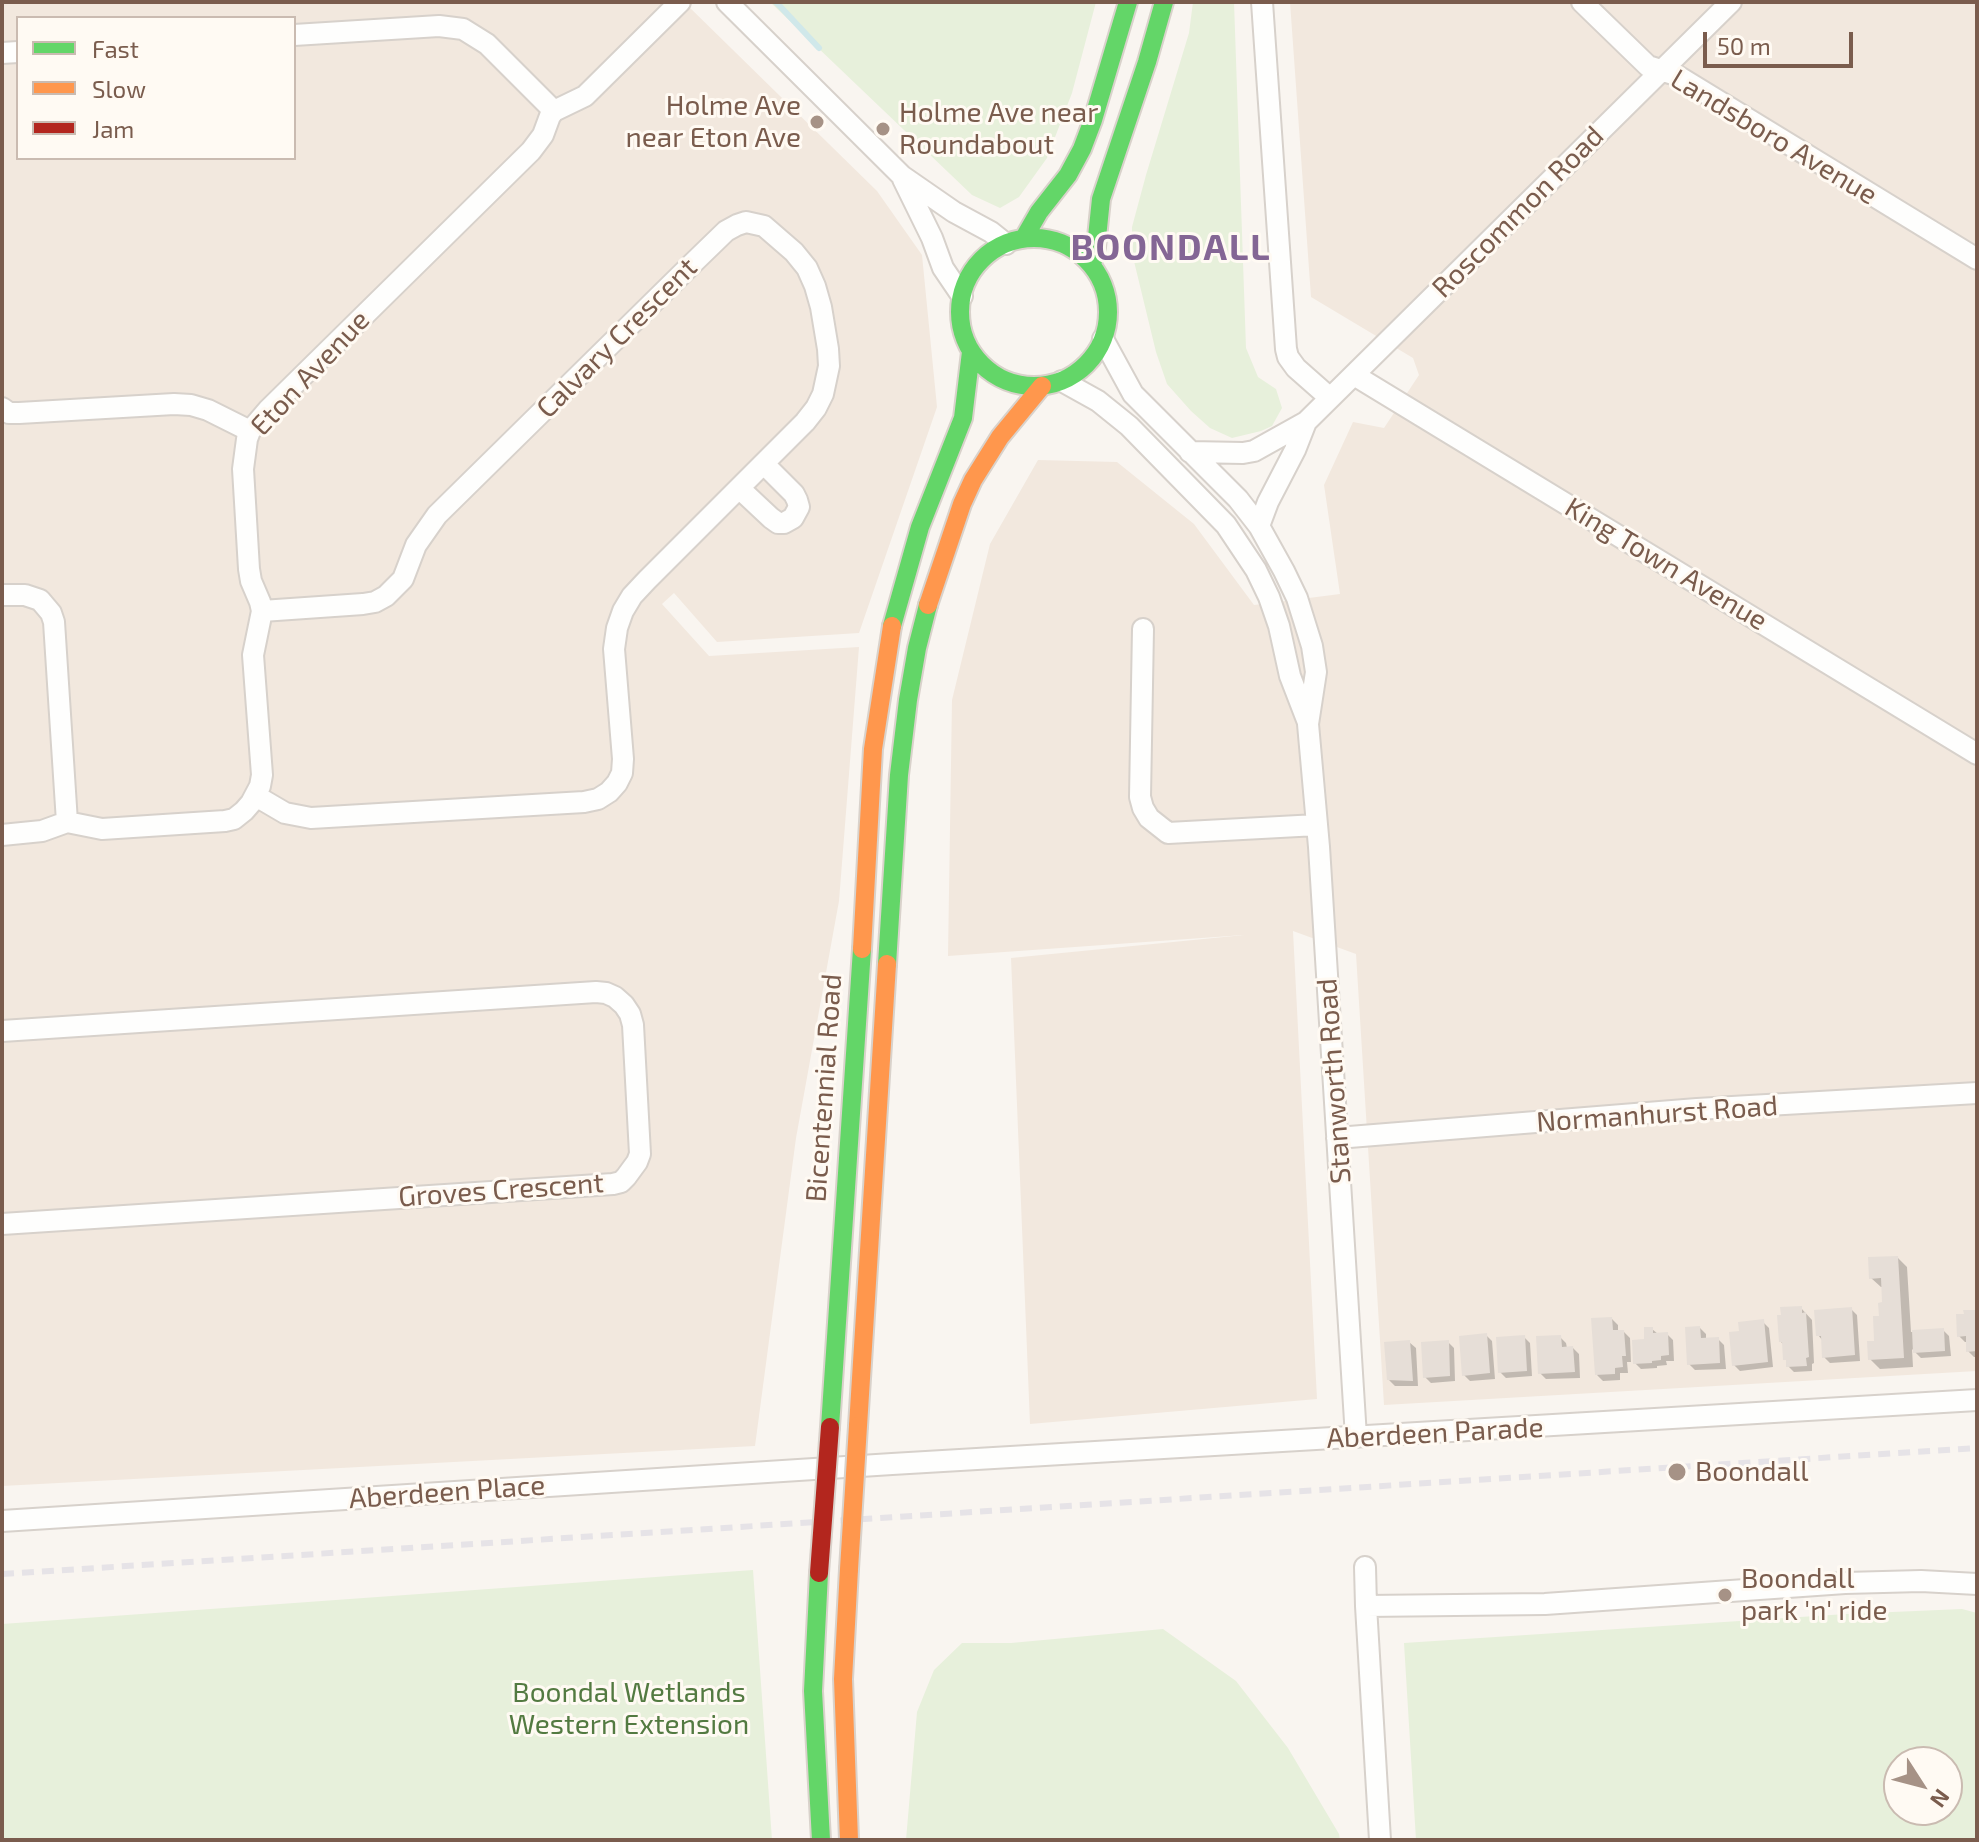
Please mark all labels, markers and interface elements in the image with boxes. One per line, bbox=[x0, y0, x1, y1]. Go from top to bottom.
legend bbox=[16, 16, 296, 160]
scale bar bbox=[1707, 16, 1857, 66]
text: 50 m bbox=[1717, 31, 1771, 60]
text: Fast bbox=[92, 34, 139, 63]
street label: Landsboro Avenue bbox=[1665, 62, 1883, 212]
text: Slow bbox=[92, 74, 146, 103]
place label: Holme Ave near Eton Ave bbox=[626, 89, 801, 155]
place label: Holme Ave near Roundabout bbox=[899, 96, 1098, 162]
marker: Holme Ave near Eton Ave bbox=[808, 113, 826, 131]
text: Jam bbox=[92, 114, 134, 143]
street label: Roscommon Road bbox=[1425, 119, 1611, 305]
marker: Holme Ave near Roundabout bbox=[874, 120, 892, 138]
district label: BOONDALL bbox=[1070, 226, 1272, 270]
street label: Calvary Crescent bbox=[530, 251, 704, 425]
street label: Eton Avenue bbox=[244, 304, 376, 442]
street label: King Town Avenue bbox=[1559, 490, 1773, 638]
street label: Bicentennial Road bbox=[799, 973, 849, 1203]
street label: Stanworth Road bbox=[1310, 977, 1358, 1185]
street label: Normanhurst Road bbox=[1535, 1089, 1779, 1139]
street label: Groves Crescent bbox=[397, 1166, 605, 1214]
street label: Aberdeen Parade bbox=[1326, 1411, 1544, 1455]
place label: Boondall bbox=[1695, 1455, 1808, 1489]
marker: Boondall bbox=[1666, 1461, 1688, 1483]
street label: Aberdeen Place bbox=[348, 1468, 546, 1516]
place label: Boondall park 'n' ride bbox=[1741, 1562, 1888, 1628]
marker: Boondall park 'n' ride bbox=[1716, 1586, 1734, 1604]
park label: Boondal Wetlands Western Extension bbox=[509, 1676, 749, 1742]
north arrow bbox=[1883, 1746, 1963, 1826]
text: N bbox=[1926, 1785, 1956, 1813]

